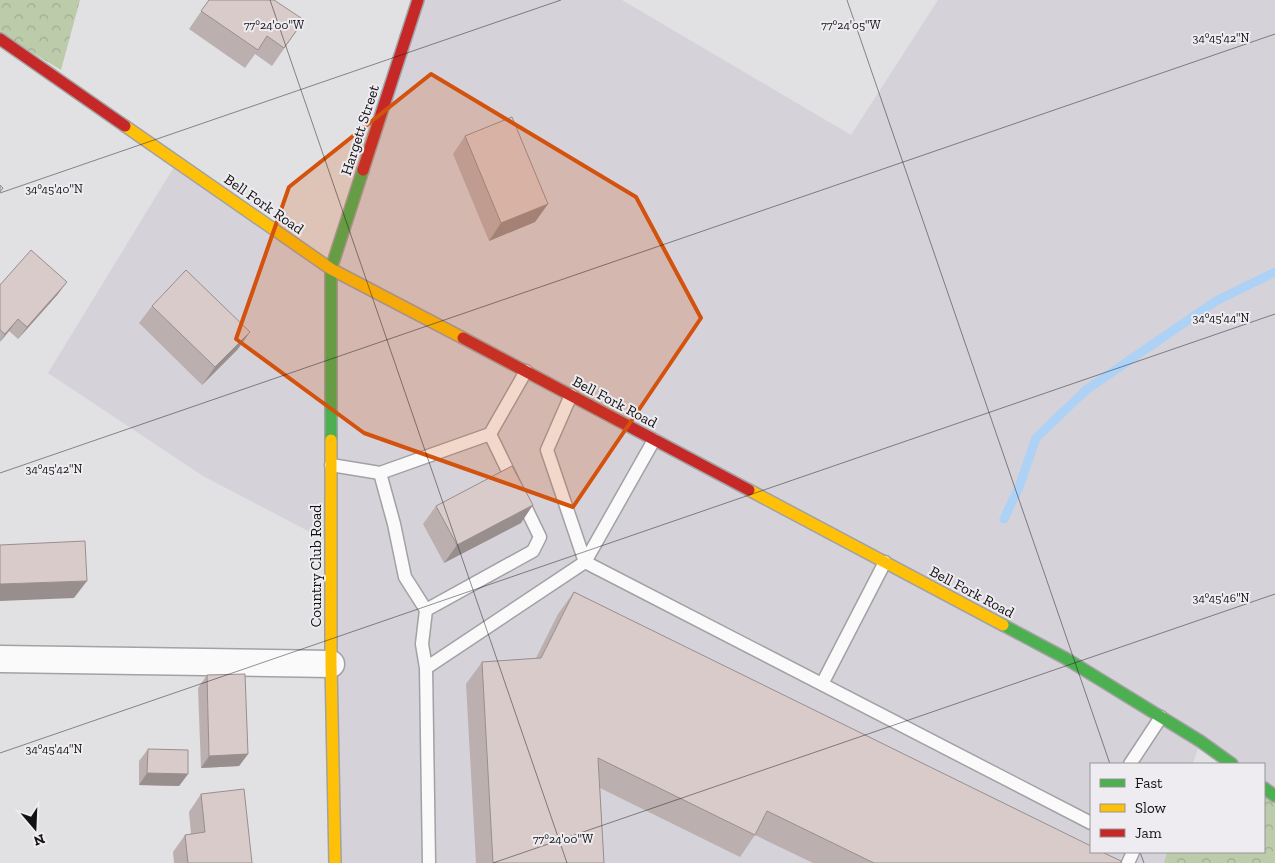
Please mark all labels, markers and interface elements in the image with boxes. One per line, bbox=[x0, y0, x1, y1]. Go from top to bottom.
text: 77°24'00"W bbox=[244, 18, 305, 32]
text: 77°24'05"W bbox=[821, 18, 882, 32]
text: 34°45'42"N bbox=[1193, 31, 1250, 45]
street label: Hargett Street bbox=[337, 82, 383, 178]
street label: Bell Fork Road bbox=[221, 170, 308, 238]
text: 34°45'40"N bbox=[25, 182, 83, 196]
text: 34°45'44"N bbox=[1193, 311, 1250, 325]
street label: Bell Fork Road bbox=[570, 372, 661, 432]
text: 34°45'42"N bbox=[26, 462, 83, 476]
street label: Country Club Road bbox=[307, 504, 325, 627]
street label: Bell Fork Road bbox=[927, 562, 1018, 622]
text: 34°45'46"N bbox=[1193, 591, 1250, 605]
text: 34°45'44"N bbox=[26, 742, 83, 756]
legend bbox=[1090, 763, 1265, 853]
text: Fast bbox=[1135, 774, 1163, 792]
text: Slow bbox=[1135, 799, 1167, 817]
north arrow bbox=[10, 803, 60, 853]
text: Jam bbox=[1135, 824, 1162, 842]
text: N bbox=[31, 830, 47, 850]
text: 77°24'00"W bbox=[533, 832, 594, 846]

